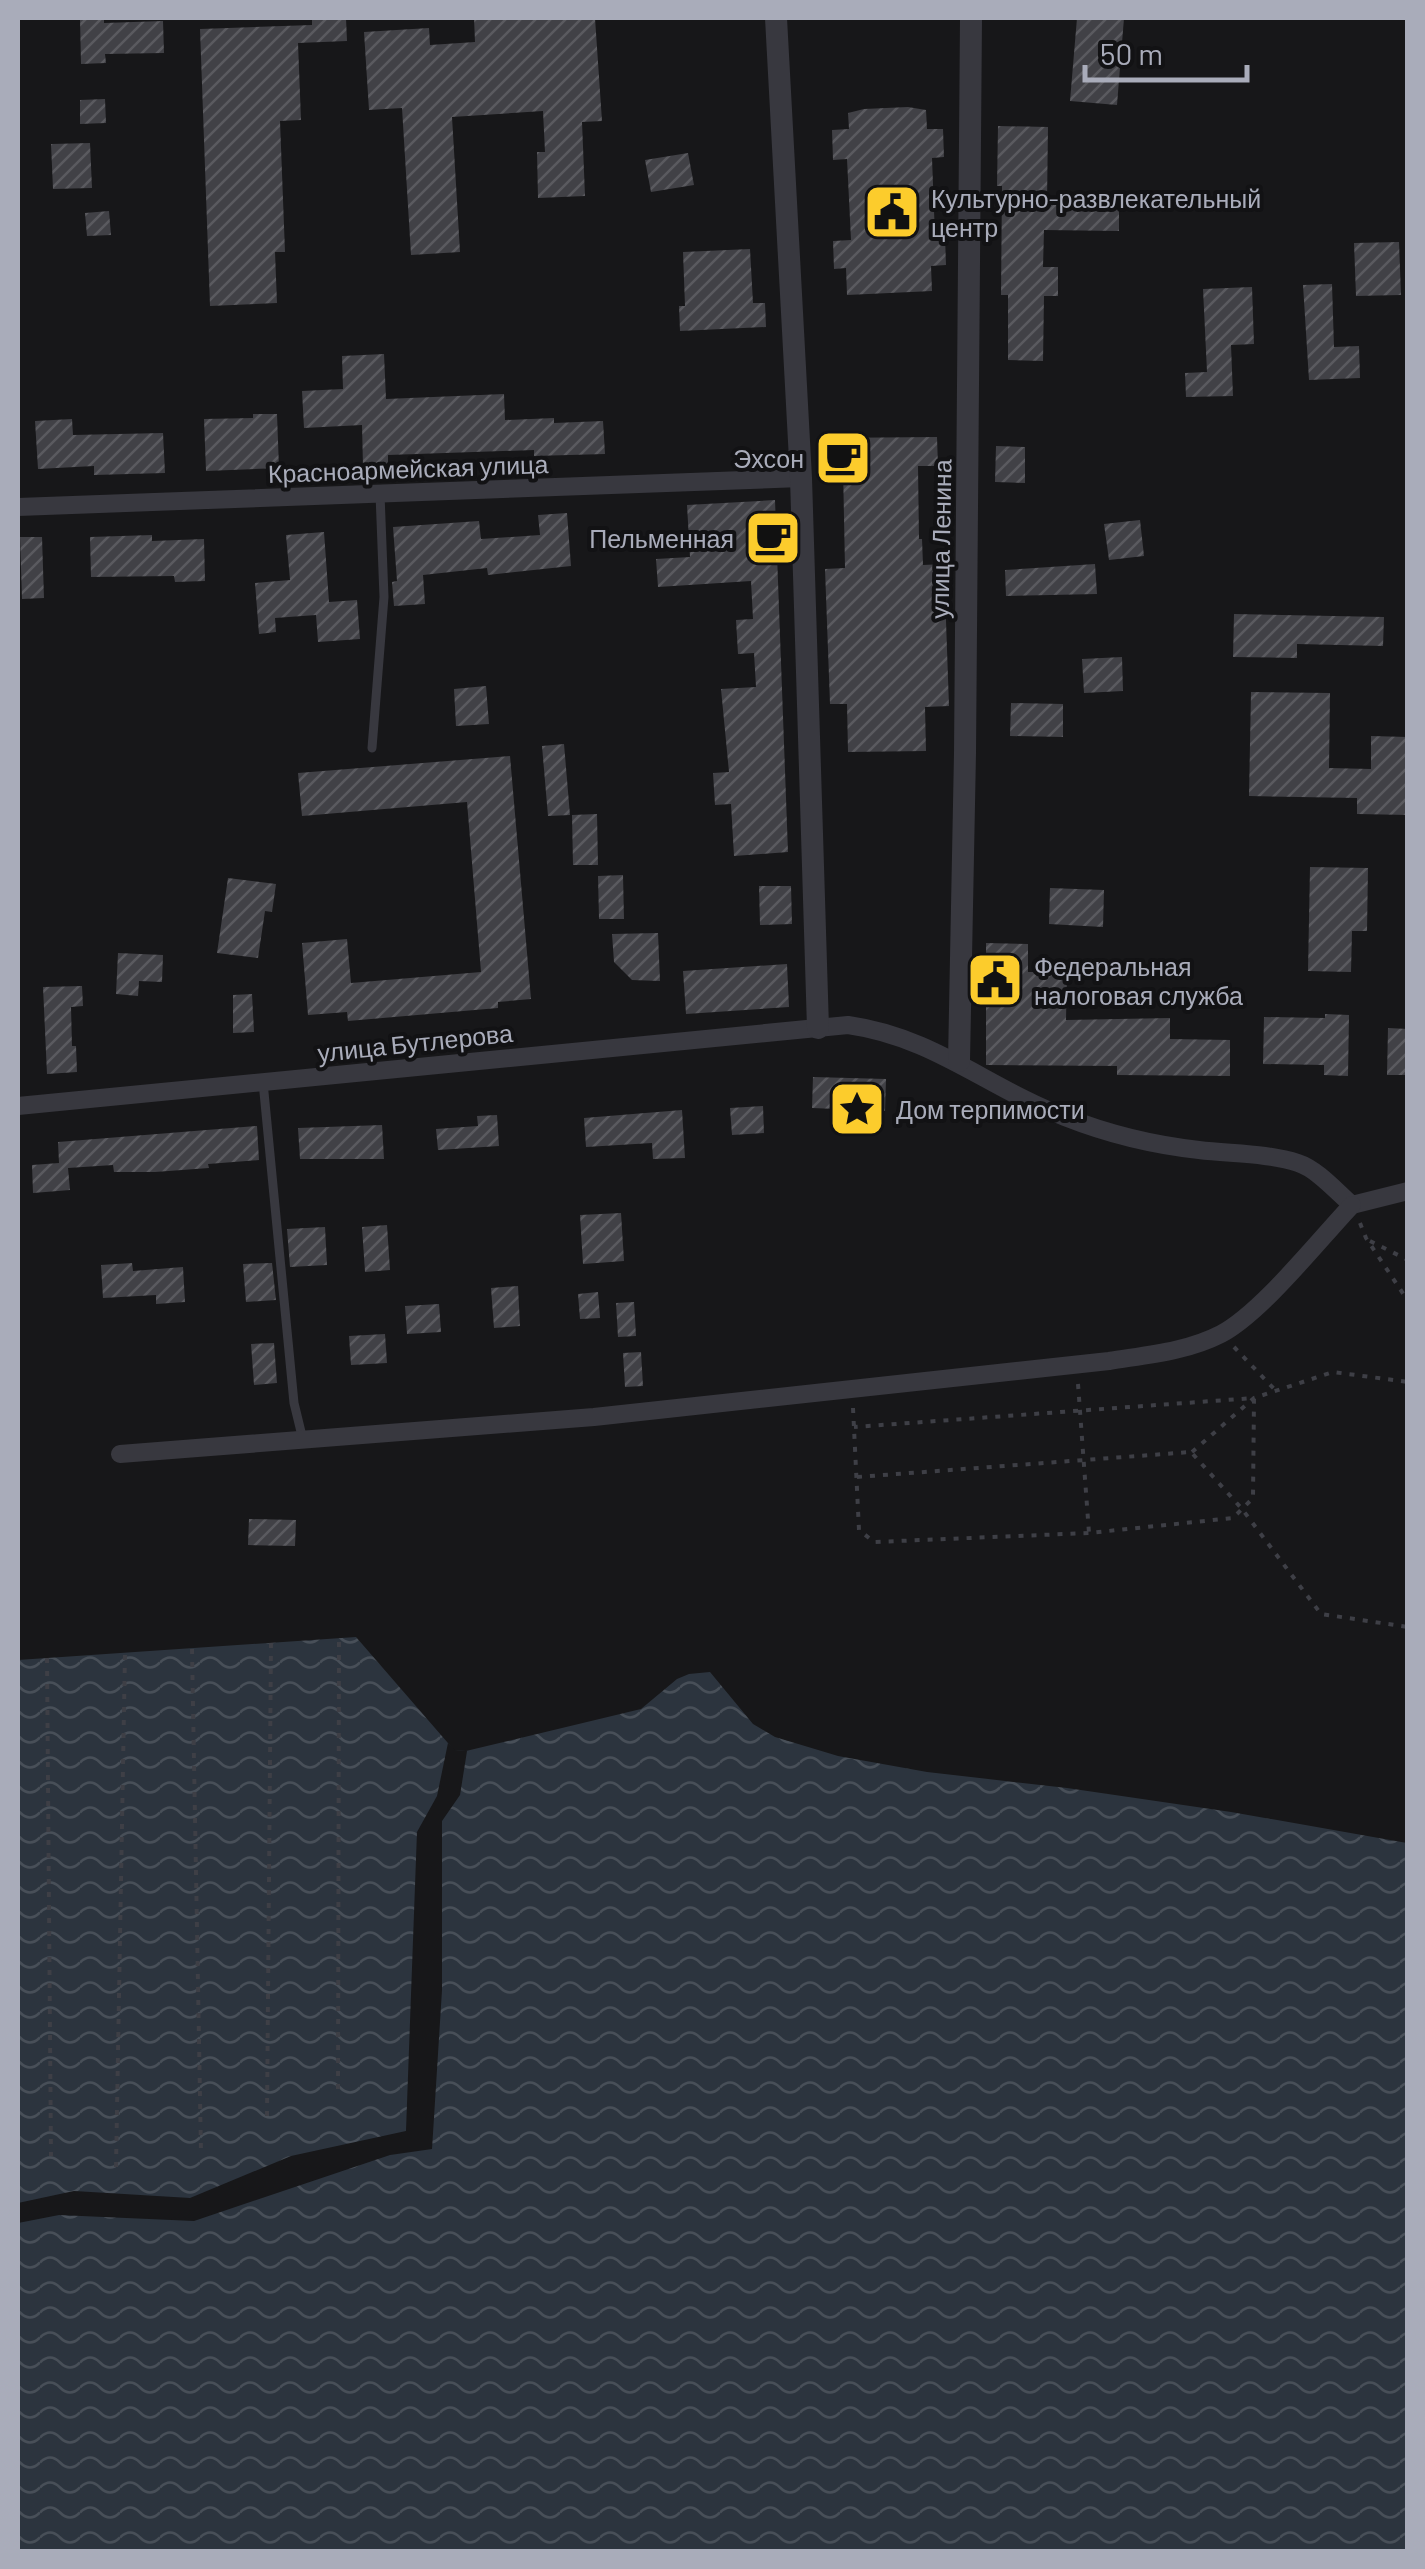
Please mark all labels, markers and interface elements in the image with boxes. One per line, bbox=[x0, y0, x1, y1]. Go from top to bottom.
scale bar bbox=[1085, 20, 1248, 82]
text: 50 m bbox=[1100, 35, 1163, 71]
public building icon: Культурно-развлекательный центр bbox=[862, 182, 922, 242]
place label: Культурно-развлекательный центр bbox=[931, 183, 1261, 242]
cafe icon: Эхсон bbox=[813, 428, 873, 488]
place label: Эхсон bbox=[733, 443, 804, 473]
street label: Красноармейская улица bbox=[267, 448, 549, 488]
street label: улица Ленина bbox=[924, 459, 956, 619]
cafe icon: Пельменная bbox=[743, 508, 803, 568]
place label: Пельменная bbox=[589, 523, 734, 553]
public building icon: Федеральная налоговая служба bbox=[965, 950, 1025, 1010]
place label: Федеральная налоговая служба bbox=[1034, 951, 1243, 1010]
street label: улица Бутлерова bbox=[316, 1017, 514, 1067]
place icon: Дом терпимости bbox=[827, 1079, 887, 1139]
place label: Дом терпимости bbox=[896, 1094, 1085, 1124]

